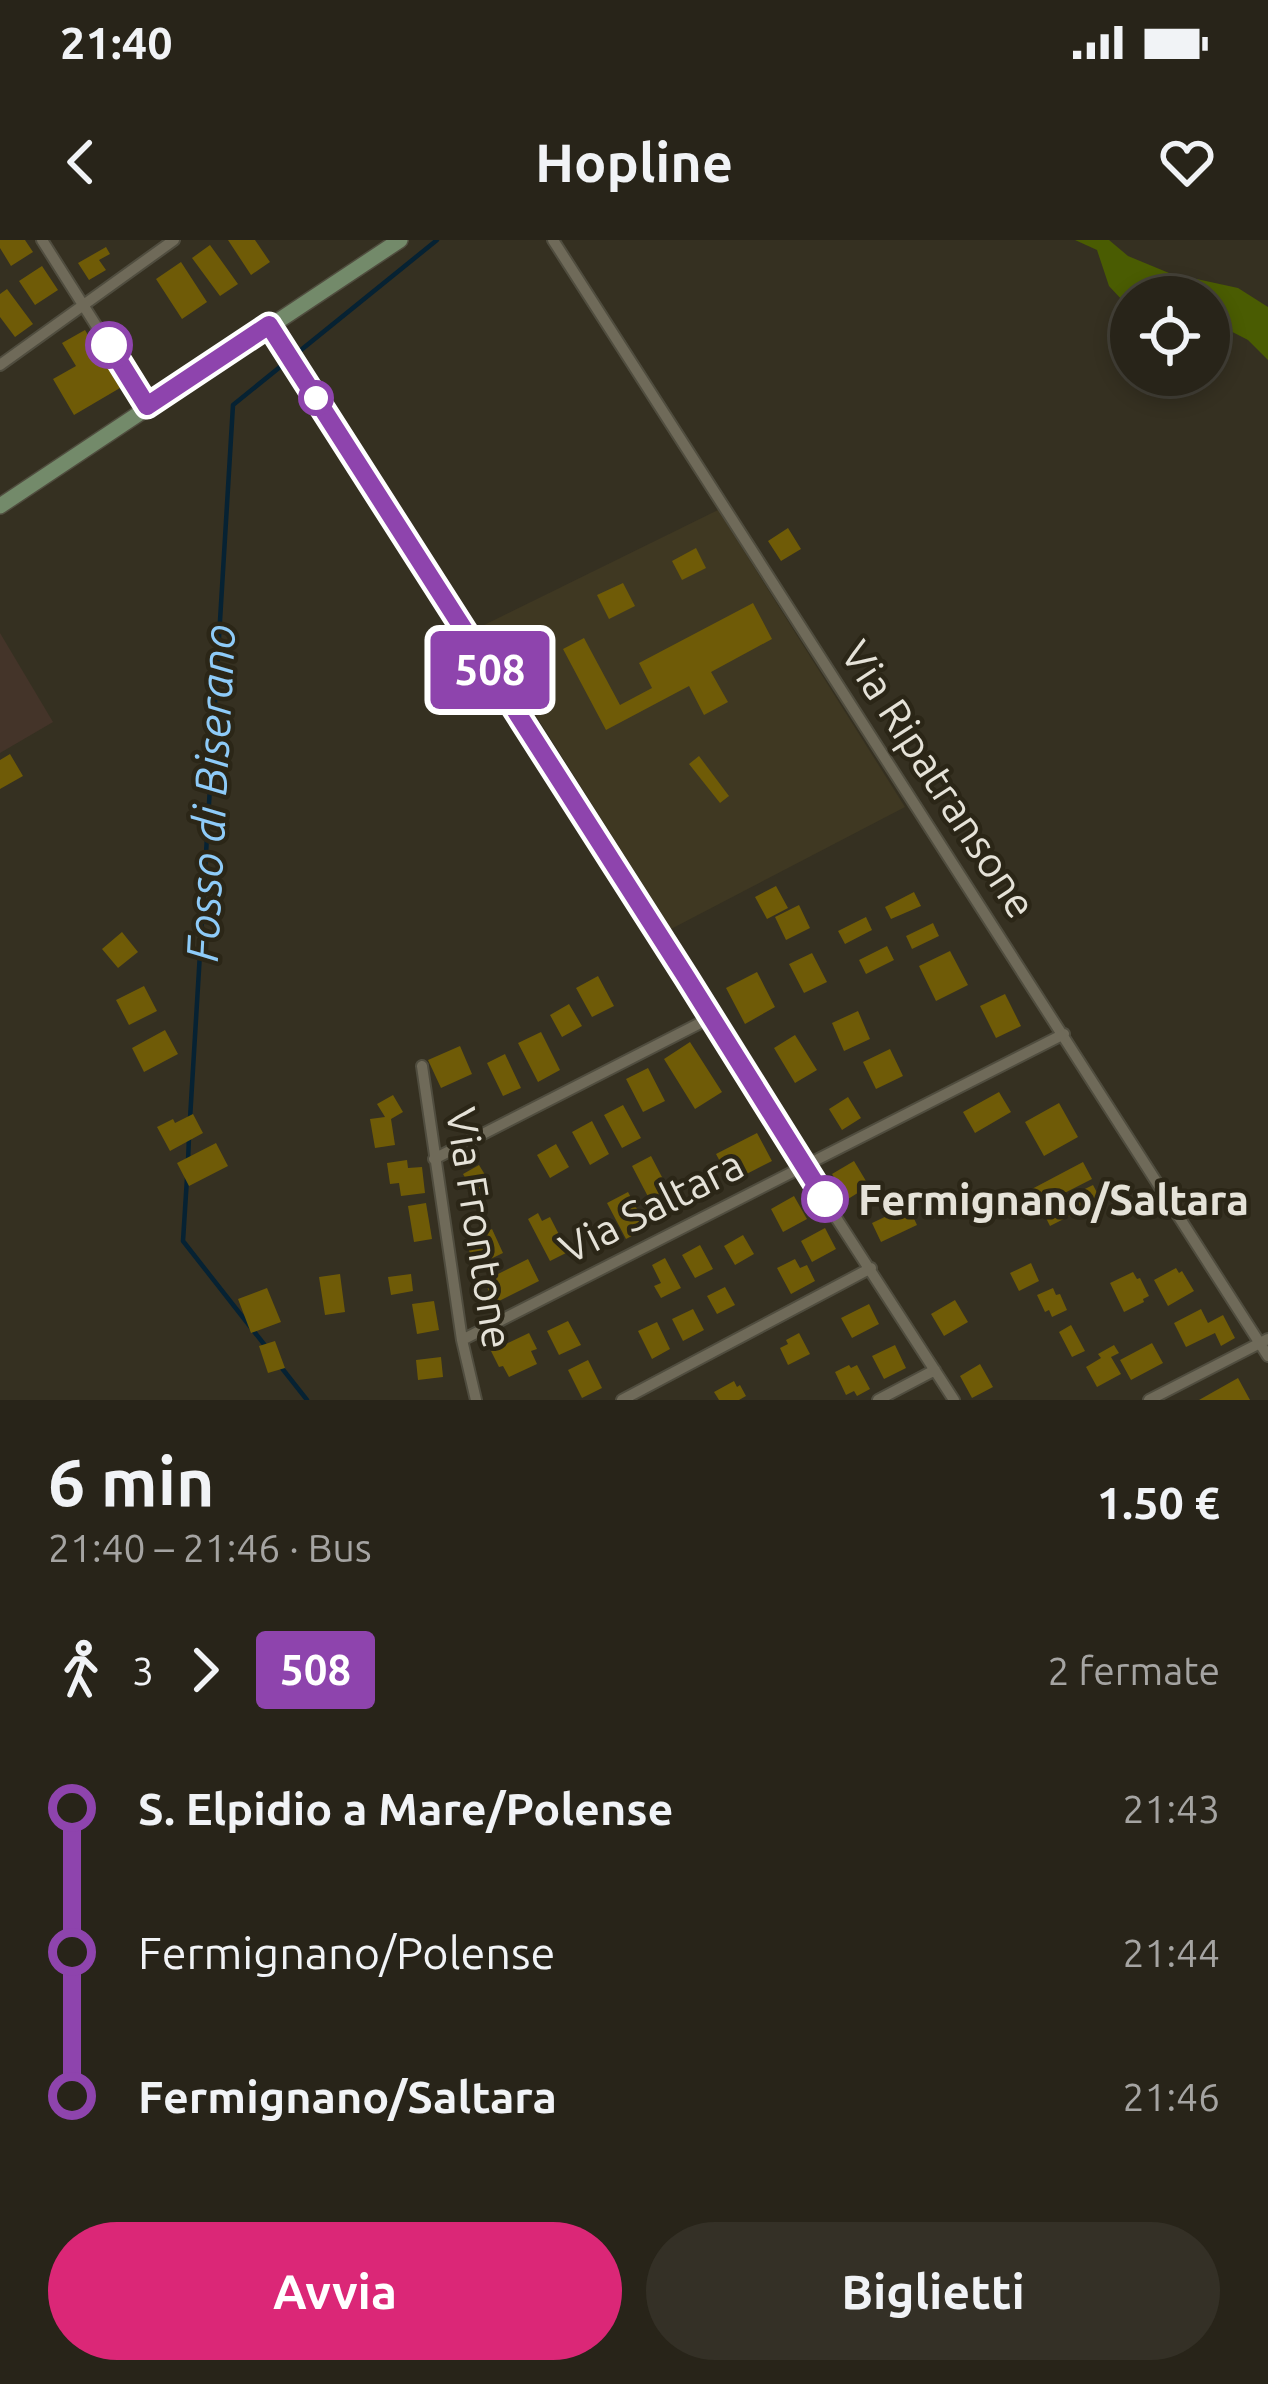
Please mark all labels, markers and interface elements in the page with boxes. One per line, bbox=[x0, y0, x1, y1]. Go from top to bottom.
text: 21:40 bbox=[60, 17, 173, 68]
icon: back bbox=[48, 129, 114, 195]
icon: heart bbox=[1154, 129, 1220, 195]
text: Hopline bbox=[535, 132, 733, 192]
map controls bbox=[1110, 276, 1230, 396]
button: locate bbox=[1110, 276, 1230, 396]
unlabelled marker bbox=[87, 323, 131, 367]
unlabelled marker bbox=[300, 382, 332, 414]
water label: Fosso di Biserano bbox=[176, 623, 244, 963]
line badge: 508 bbox=[421, 631, 559, 709]
street label: Via Ripatransone bbox=[832, 632, 1046, 926]
text: 508 bbox=[454, 646, 526, 693]
street label: Via Frontone bbox=[438, 1104, 522, 1352]
street label: Via Saltara bbox=[551, 1140, 751, 1272]
place label: Fermignano/Saltara bbox=[858, 1176, 1249, 1223]
marker: Fermignano/Saltara bbox=[803, 1177, 847, 1221]
text: 6 min bbox=[48, 1444, 215, 1518]
text: 1.50 € bbox=[1097, 1477, 1220, 1528]
text: 21:40 – 21:46 · Bus bbox=[48, 1526, 372, 1569]
icon: walk bbox=[48, 1637, 114, 1703]
icon: forward bbox=[172, 1637, 238, 1703]
text: 508 bbox=[280, 1646, 351, 1693]
text: 3 bbox=[132, 1649, 154, 1692]
text: 2 fermate bbox=[1047, 1649, 1220, 1692]
text: S. Elpidio a Mare/Polense bbox=[138, 1783, 673, 1834]
text: 21:43 bbox=[1122, 1787, 1220, 1830]
text: Fermignano/Polense bbox=[138, 1927, 555, 1978]
text: 21:44 bbox=[1122, 1931, 1220, 1974]
text: Fermignano/Saltara bbox=[138, 2071, 557, 2122]
text: 21:46 bbox=[1122, 2075, 1220, 2118]
button: Avvia bbox=[48, 2222, 622, 2360]
button: Biglietti bbox=[646, 2222, 1220, 2360]

